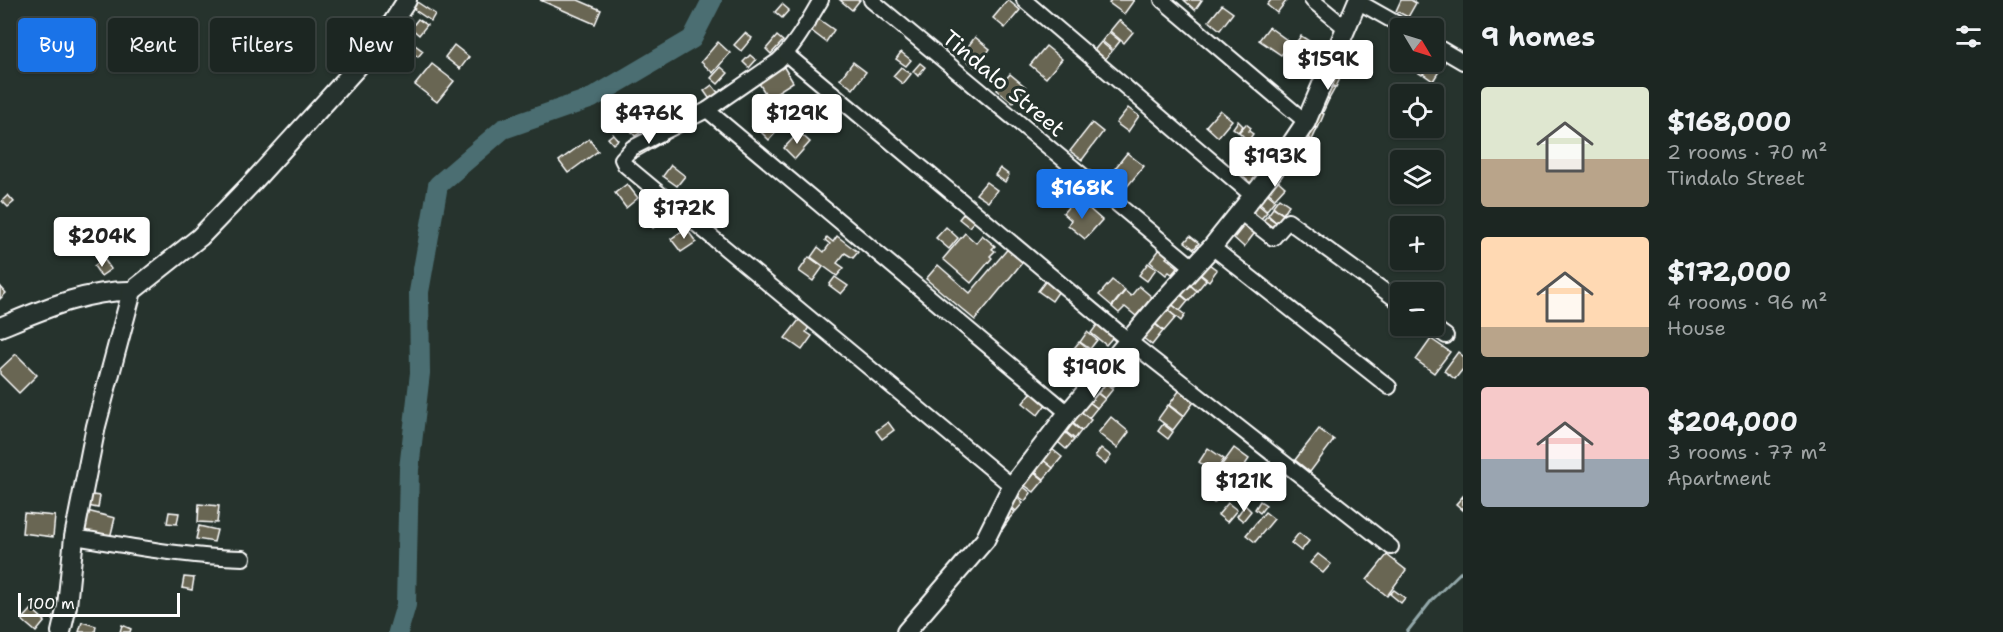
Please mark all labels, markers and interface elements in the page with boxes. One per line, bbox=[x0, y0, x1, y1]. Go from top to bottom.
chip: Buy bbox=[18, 18, 96, 72]
chip: Rent bbox=[108, 18, 198, 72]
chip: Filters bbox=[210, 18, 315, 72]
chip: New bbox=[327, 18, 414, 72]
north arrow bbox=[1390, 18, 1444, 72]
map controls bbox=[1390, 18, 1444, 336]
text: 9 homes bbox=[1481, 19, 1595, 54]
icon: filters bbox=[1952, 20, 1985, 53]
street label: Tindalo Street bbox=[936, 23, 1071, 143]
pin: $159K bbox=[1286, 40, 1370, 91]
text: $159K bbox=[1297, 46, 1359, 72]
button: locate bbox=[1390, 84, 1444, 138]
pin: $476K bbox=[607, 94, 691, 145]
pin: $129K bbox=[755, 94, 839, 145]
text: $476K bbox=[615, 100, 683, 126]
text: $129K bbox=[766, 100, 828, 126]
text: $168,000 bbox=[1667, 104, 1791, 139]
icon: home bbox=[1529, 111, 1601, 183]
pin: $193K bbox=[1233, 137, 1317, 188]
text: 2 rooms · 70 m² bbox=[1667, 139, 1828, 165]
text: $193K bbox=[1243, 143, 1307, 169]
button: layers bbox=[1390, 150, 1444, 204]
text: Tindalo Street bbox=[1667, 165, 1805, 191]
pin: $168K bbox=[1040, 169, 1124, 220]
text: $168K bbox=[1050, 175, 1114, 201]
pin: $172K bbox=[642, 189, 726, 240]
text: $172K bbox=[653, 195, 715, 221]
button: + bbox=[1390, 216, 1444, 270]
pin: $204K bbox=[60, 217, 144, 268]
text: $204K bbox=[68, 223, 136, 249]
text: $172,000 bbox=[1667, 254, 1791, 289]
icon: home bbox=[1529, 261, 1601, 333]
button: − bbox=[1390, 282, 1444, 336]
text: 4 rooms · 96 m² bbox=[1667, 289, 1828, 315]
text: House bbox=[1667, 315, 1726, 341]
pin: $190K bbox=[1052, 348, 1136, 399]
text: $190K bbox=[1062, 354, 1126, 380]
text: $204,000 bbox=[1667, 404, 1798, 439]
icon: home bbox=[1529, 411, 1601, 483]
text: 3 rooms · 77 m² bbox=[1667, 439, 1827, 465]
pin: $121K bbox=[1202, 462, 1286, 513]
text: Apartment bbox=[1667, 465, 1771, 491]
text: $121K bbox=[1215, 468, 1273, 494]
scale bar bbox=[18, 590, 180, 618]
text: 100 m bbox=[27, 593, 75, 614]

